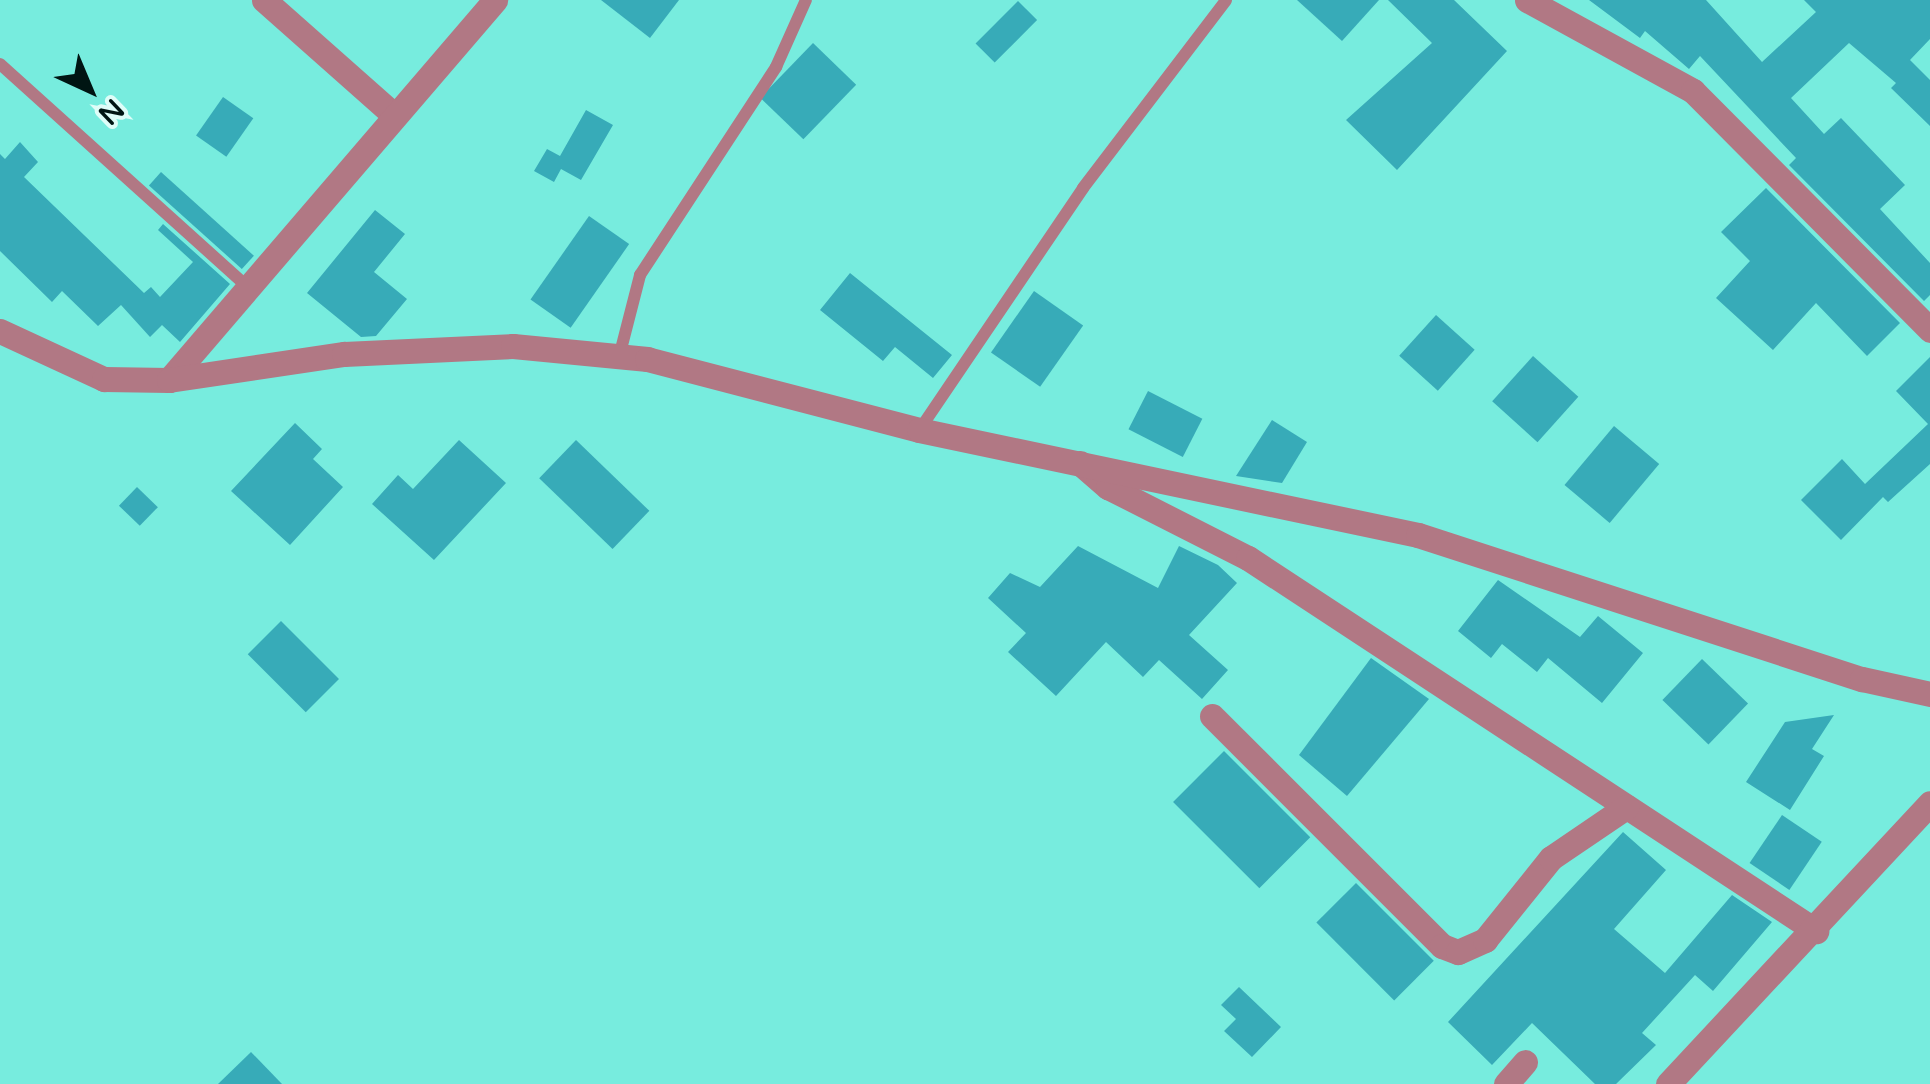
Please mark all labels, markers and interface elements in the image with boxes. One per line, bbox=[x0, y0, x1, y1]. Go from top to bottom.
north arrow bbox=[40, 40, 140, 140]
text: N bbox=[91, 92, 131, 132]

